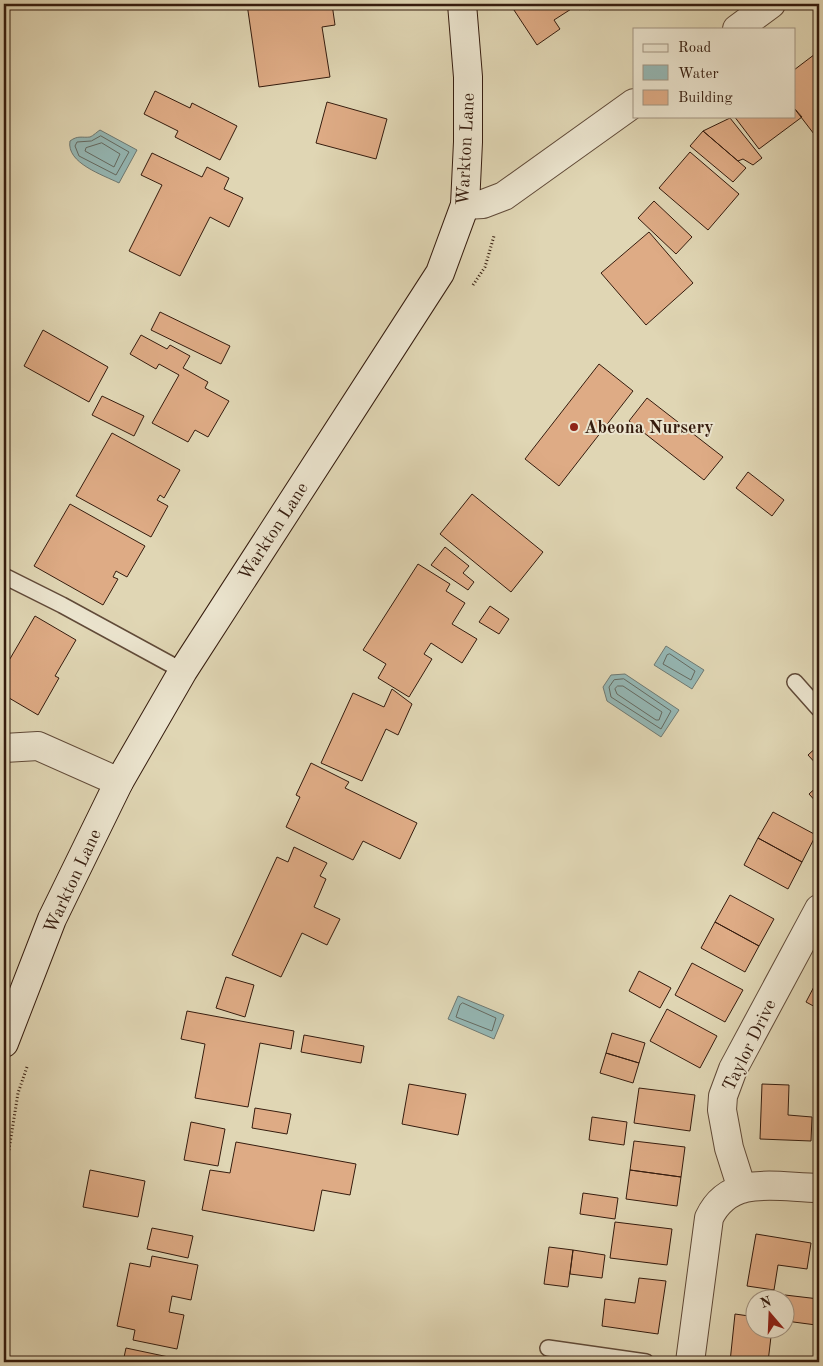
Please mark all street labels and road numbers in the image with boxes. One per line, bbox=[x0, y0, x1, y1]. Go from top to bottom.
street label: Warkton Lane bbox=[454, 92, 478, 206]
street label: Warkton Lane bbox=[236, 480, 312, 584]
street label: Warkton Lane bbox=[41, 827, 105, 936]
street label: Taylor Drive bbox=[720, 997, 780, 1094]

